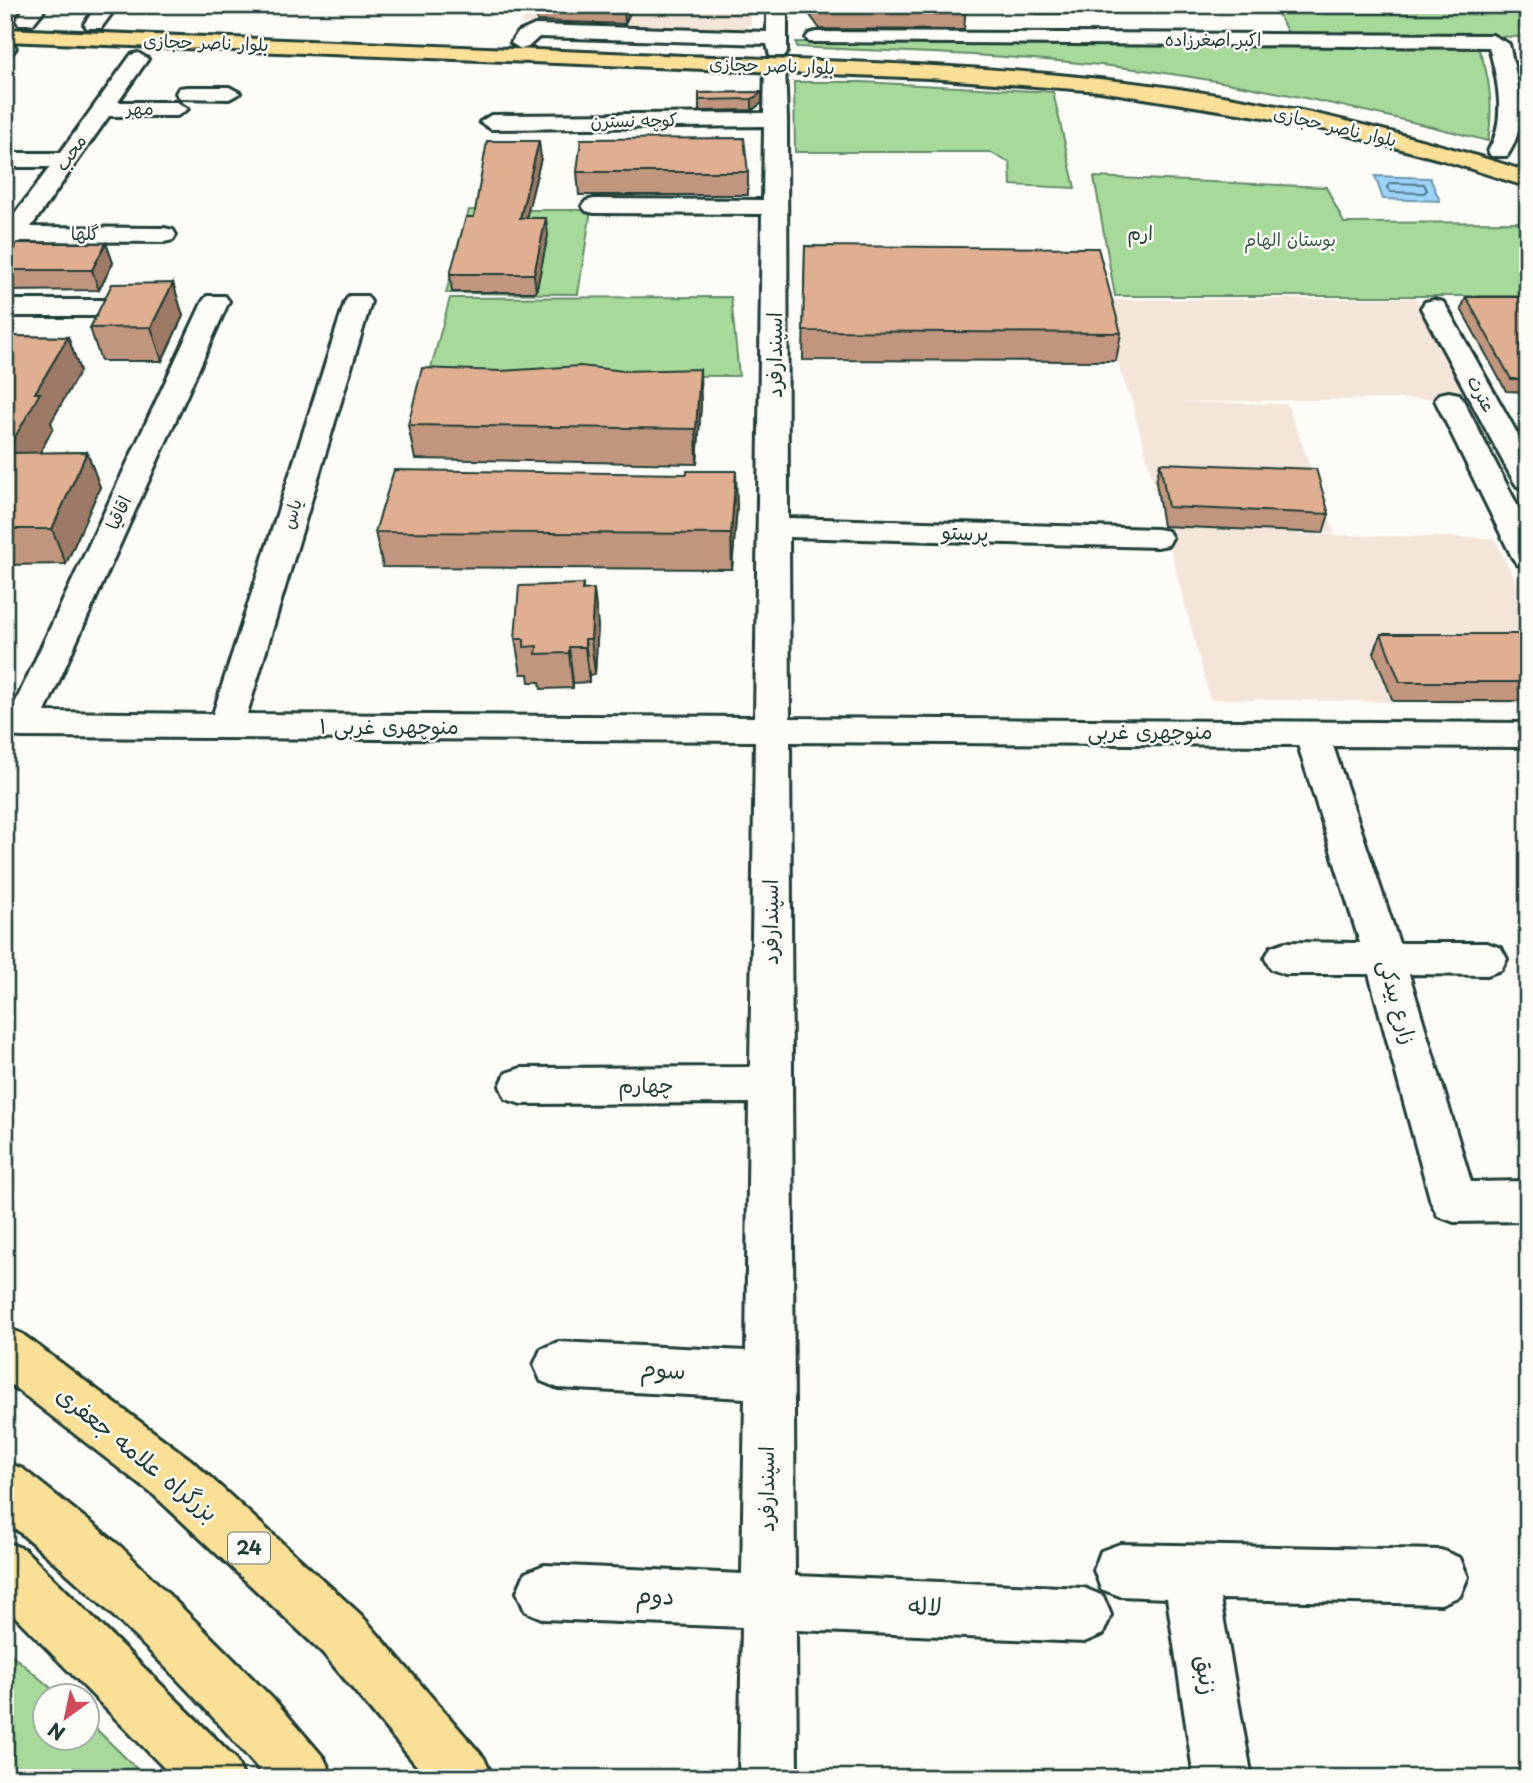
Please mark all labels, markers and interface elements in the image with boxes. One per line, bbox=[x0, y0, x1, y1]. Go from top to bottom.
street label: اکبر اصغرزاده bbox=[1165, 25, 1261, 52]
street label: بلوار ناصر حجازی bbox=[143, 26, 269, 57]
street label: بلوار ناصر حجازی bbox=[709, 49, 835, 80]
street label: مهر bbox=[124, 94, 154, 121]
street label: بلوار ناصر حجازی bbox=[1271, 98, 1400, 153]
street label: کوچه نسترن bbox=[590, 105, 678, 134]
street label: محب bbox=[47, 128, 92, 176]
district label: ارم bbox=[1127, 218, 1153, 248]
street label: گلها bbox=[71, 219, 100, 246]
park label: بوستان الهام bbox=[1244, 225, 1336, 254]
street label: اسپندارفرد bbox=[757, 312, 789, 398]
street label: عترت bbox=[1461, 370, 1503, 417]
street label: اقاقیا bbox=[98, 491, 137, 534]
street label: یاس bbox=[273, 495, 308, 532]
street label: پرستو bbox=[940, 514, 989, 548]
street label: منوچهری غربی ۱ bbox=[319, 709, 459, 741]
street label: منوچهری غربی bbox=[1088, 714, 1212, 746]
street label: اسپندارفرد bbox=[753, 879, 785, 965]
street label: زارع بیدکی bbox=[1371, 955, 1426, 1048]
street label: چهارم bbox=[618, 1068, 674, 1102]
street label: سوم bbox=[639, 1349, 687, 1389]
street label: بزرگراه علامه جعفری bbox=[49, 1376, 227, 1529]
street label: اسپندارفرد bbox=[749, 1446, 781, 1532]
road number: 24 bbox=[228, 1532, 270, 1564]
street label: دوم bbox=[635, 1575, 675, 1616]
street label: لاله bbox=[907, 1586, 943, 1624]
street label: زنبق bbox=[1187, 1652, 1229, 1697]
north arrow bbox=[32, 1682, 102, 1752]
text: N bbox=[42, 1716, 70, 1748]

